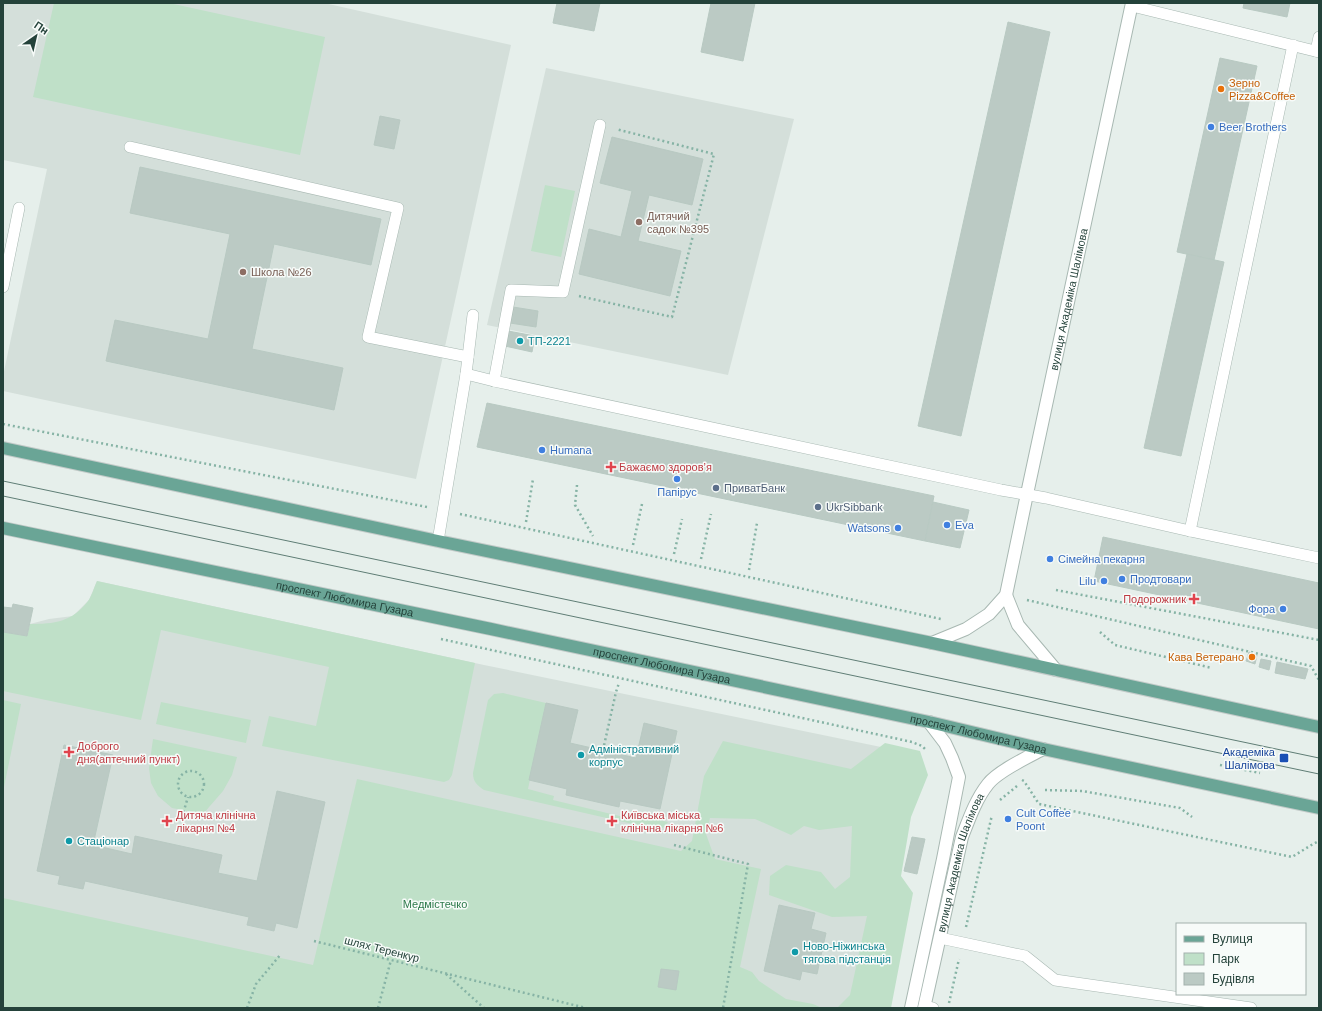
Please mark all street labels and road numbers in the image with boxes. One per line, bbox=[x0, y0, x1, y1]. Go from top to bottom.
street label: вулиця Академіка Шалімова bbox=[1048, 226, 1090, 371]
street label: проспект Любомира Гузара bbox=[275, 579, 415, 619]
street label: проспект Любомира Гузара bbox=[592, 645, 732, 686]
street label: проспект Любомира Гузара bbox=[909, 712, 1049, 756]
street label: вулиця Академіка Шалімова bbox=[935, 790, 987, 934]
street label: шлях Теренкур bbox=[343, 934, 421, 964]

